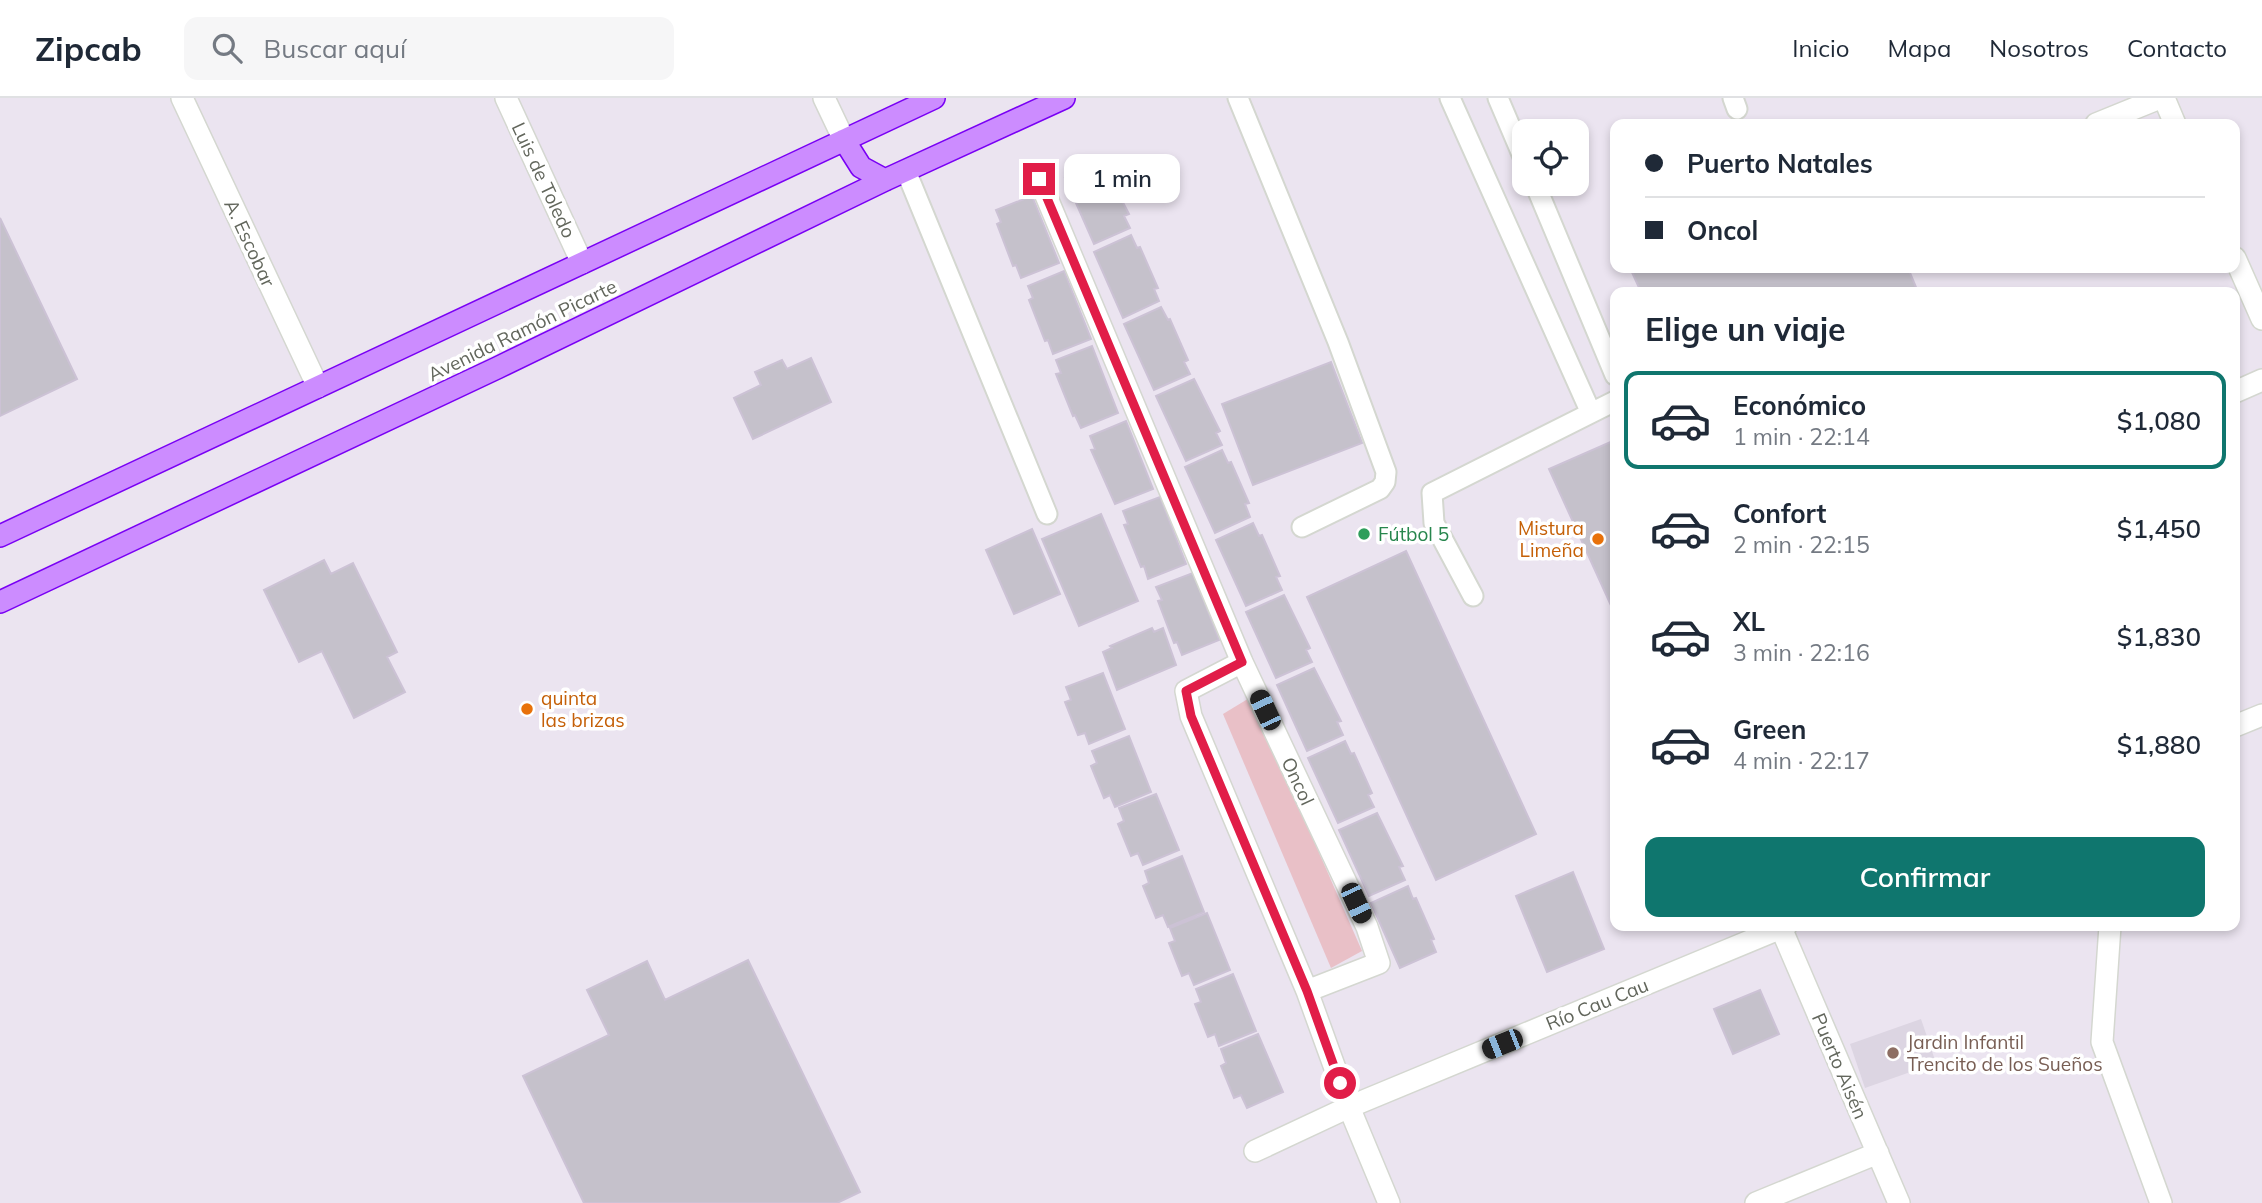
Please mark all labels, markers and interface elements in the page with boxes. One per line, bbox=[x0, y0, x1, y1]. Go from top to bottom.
search box bbox=[184, 17, 674, 80]
text: Zipcab bbox=[35, 28, 142, 69]
icon: search bbox=[208, 29, 246, 67]
text: Buscar aquí bbox=[264, 32, 406, 65]
text: Inicio bbox=[1792, 33, 1849, 63]
text: Mapa bbox=[1887, 33, 1951, 63]
text: Nosotros bbox=[1989, 33, 2089, 63]
text: Contacto bbox=[2127, 33, 2227, 63]
street label: Luis de Toledo bbox=[507, 118, 581, 242]
map controls bbox=[1512, 119, 1589, 196]
button: locate bbox=[1512, 119, 1589, 196]
text: Puerto Natales bbox=[1687, 147, 1873, 180]
callout: 1 min bbox=[1064, 154, 1179, 204]
route end bbox=[1023, 163, 1055, 195]
text: 1 min bbox=[1092, 164, 1152, 193]
street label: A. Escobar bbox=[219, 195, 281, 291]
text: Oncol bbox=[1687, 214, 1758, 247]
street label: Avenida Ramón Picarte bbox=[424, 274, 620, 386]
text: Elige un viaje bbox=[1645, 309, 1846, 349]
icon: car bbox=[1649, 389, 1712, 452]
text: Económico bbox=[1733, 389, 1866, 422]
text: $1,080 bbox=[2117, 404, 2201, 437]
text: 1 min · 22:14 bbox=[1733, 422, 1870, 451]
icon: car bbox=[1649, 497, 1712, 560]
text: Confort bbox=[1733, 497, 1826, 530]
text: $1,450 bbox=[2117, 512, 2201, 545]
place label: Mistura Limeña bbox=[1518, 516, 1584, 562]
place label: Fútbol 5 bbox=[1378, 522, 1449, 546]
marker: Fútbol 5 bbox=[1356, 526, 1372, 542]
text: 2 min · 22:15 bbox=[1733, 530, 1870, 559]
marker: Mistura Limeña bbox=[1590, 531, 1606, 547]
icon: car bbox=[1649, 605, 1712, 668]
text: XL bbox=[1733, 605, 1765, 638]
text: $1,830 bbox=[2117, 620, 2201, 653]
text: 3 min · 22:16 bbox=[1733, 638, 1870, 667]
place label: quinta las brizas bbox=[541, 686, 625, 732]
car bbox=[1247, 687, 1284, 733]
marker: quinta las brizas bbox=[519, 701, 535, 717]
icon: car bbox=[1649, 713, 1712, 776]
text: Green bbox=[1733, 713, 1806, 746]
text: $1,880 bbox=[2117, 728, 2201, 761]
text: 4 min · 22:17 bbox=[1733, 746, 1870, 775]
street label: Oncol bbox=[1276, 753, 1320, 809]
button: Confirmar bbox=[1645, 837, 2205, 917]
car bbox=[1338, 880, 1375, 926]
street label: Río Cau Cau bbox=[1542, 973, 1652, 1035]
street label: Puerto Aisén bbox=[1807, 1009, 1873, 1123]
car bbox=[1479, 1026, 1526, 1062]
place label: Jardin Infantil Trencito de los Sueños bbox=[1907, 1030, 2103, 1076]
marker: Jardin Infantil Trencito de los Sueños bbox=[1885, 1045, 1901, 1061]
route start bbox=[1324, 1067, 1356, 1099]

